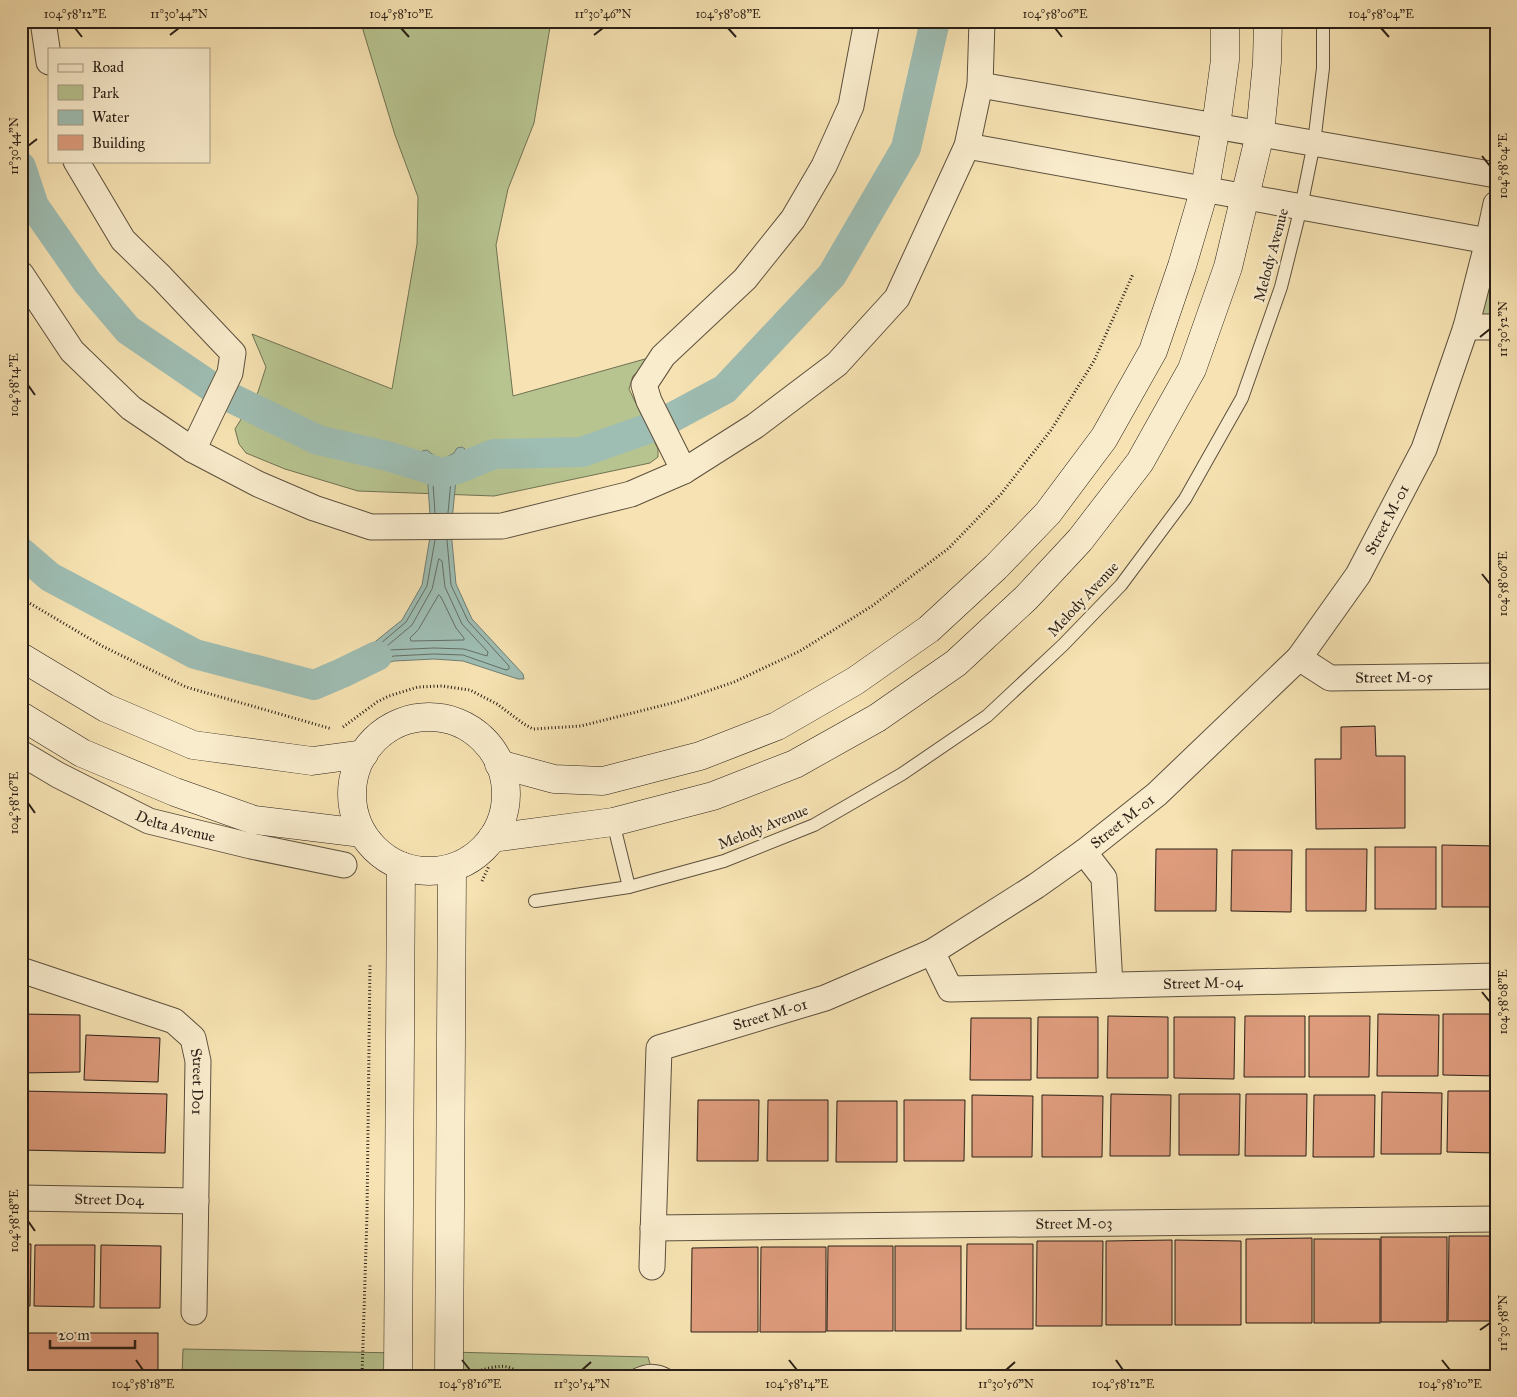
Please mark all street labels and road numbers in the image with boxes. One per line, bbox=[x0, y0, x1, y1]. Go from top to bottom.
street label: Melody Avenue bbox=[1250, 206, 1292, 304]
street label: Street M-01 bbox=[1361, 482, 1413, 558]
street label: Melody Avenue bbox=[1044, 558, 1122, 640]
street label: Street M-05 bbox=[1355, 668, 1433, 687]
street label: Street M-01 bbox=[1087, 791, 1158, 852]
street label: Melody Avenue bbox=[715, 801, 811, 853]
street label: Delta Avenue bbox=[132, 807, 217, 846]
street label: Street M-04 bbox=[1163, 973, 1243, 993]
street label: Street M-01 bbox=[731, 995, 809, 1034]
street label: Street D01 bbox=[186, 1047, 207, 1115]
street label: Street D04 bbox=[74, 1190, 145, 1209]
street label: Street M-03 bbox=[1035, 1214, 1113, 1233]

